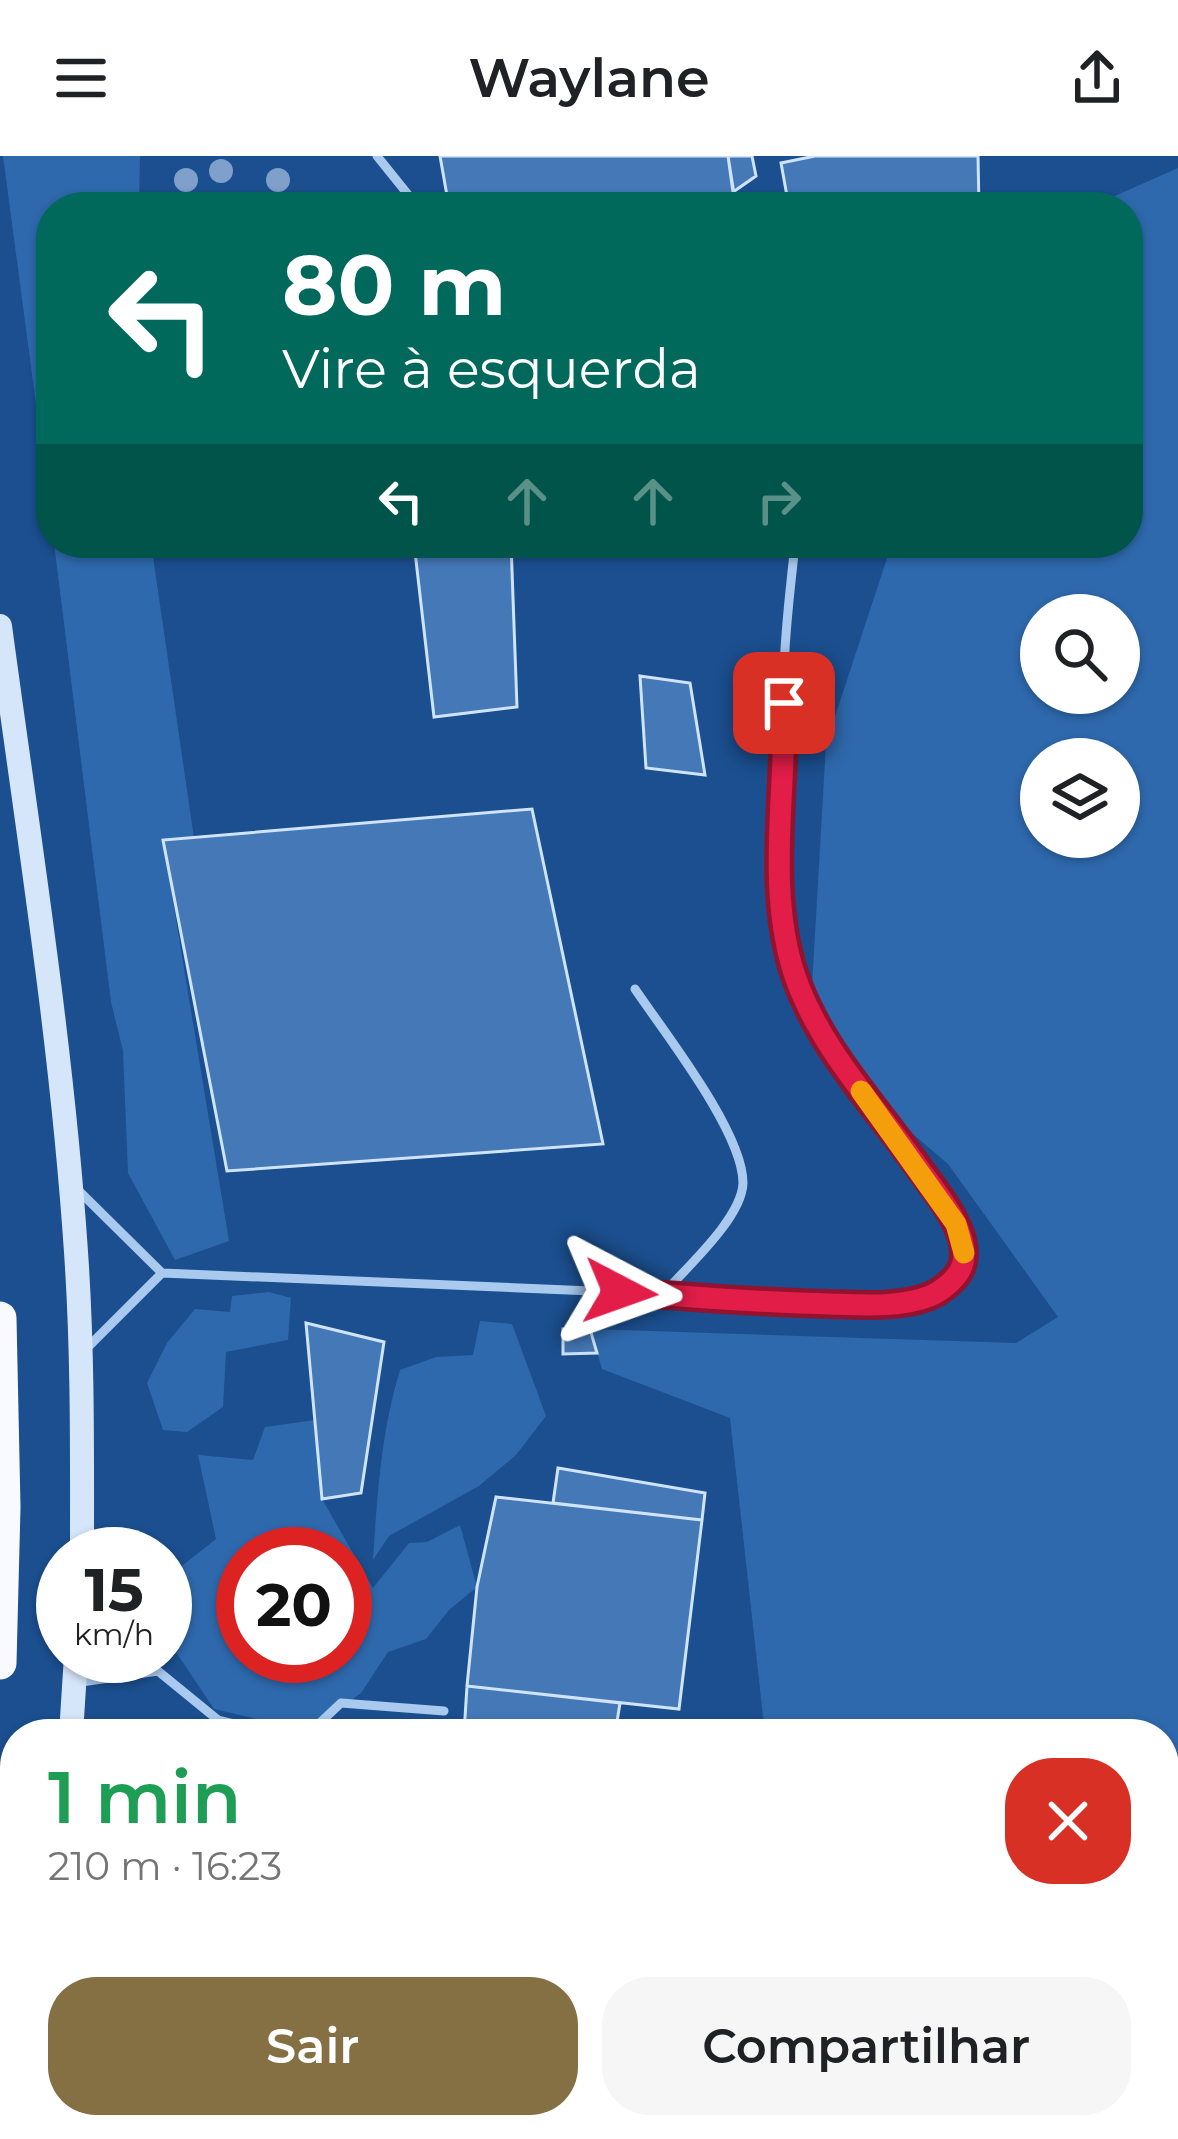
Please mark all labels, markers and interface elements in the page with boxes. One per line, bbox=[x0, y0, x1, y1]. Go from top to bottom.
icon: menu bbox=[48, 45, 114, 111]
text: Waylane bbox=[468, 45, 710, 111]
icon: share bbox=[1064, 45, 1130, 111]
text: 80 m bbox=[282, 234, 506, 336]
icon: left bbox=[84, 240, 240, 396]
text: Vire à esquerda bbox=[282, 336, 701, 402]
icon: left bbox=[368, 468, 434, 534]
icon: ahead bbox=[494, 468, 560, 534]
icon: ahead bbox=[620, 468, 686, 534]
icon: right bbox=[746, 468, 812, 534]
map controls bbox=[1020, 594, 1140, 858]
button: search bbox=[1020, 594, 1140, 714]
pin bbox=[733, 652, 835, 754]
icon: arrive bbox=[751, 670, 817, 736]
button: layers bbox=[1020, 738, 1140, 858]
position arrow bbox=[557, 1229, 683, 1355]
speed limit sign: 20 bbox=[216, 1527, 372, 1683]
text: 15 bbox=[84, 1553, 144, 1626]
text: km/h bbox=[74, 1616, 154, 1653]
text: 1 min bbox=[48, 1753, 241, 1841]
button: close bbox=[1005, 1758, 1131, 1884]
text: 210 m · 16:23 bbox=[48, 1842, 282, 1890]
button: Sair bbox=[48, 1977, 578, 2115]
button: Compartilhar bbox=[602, 1977, 1131, 2115]

